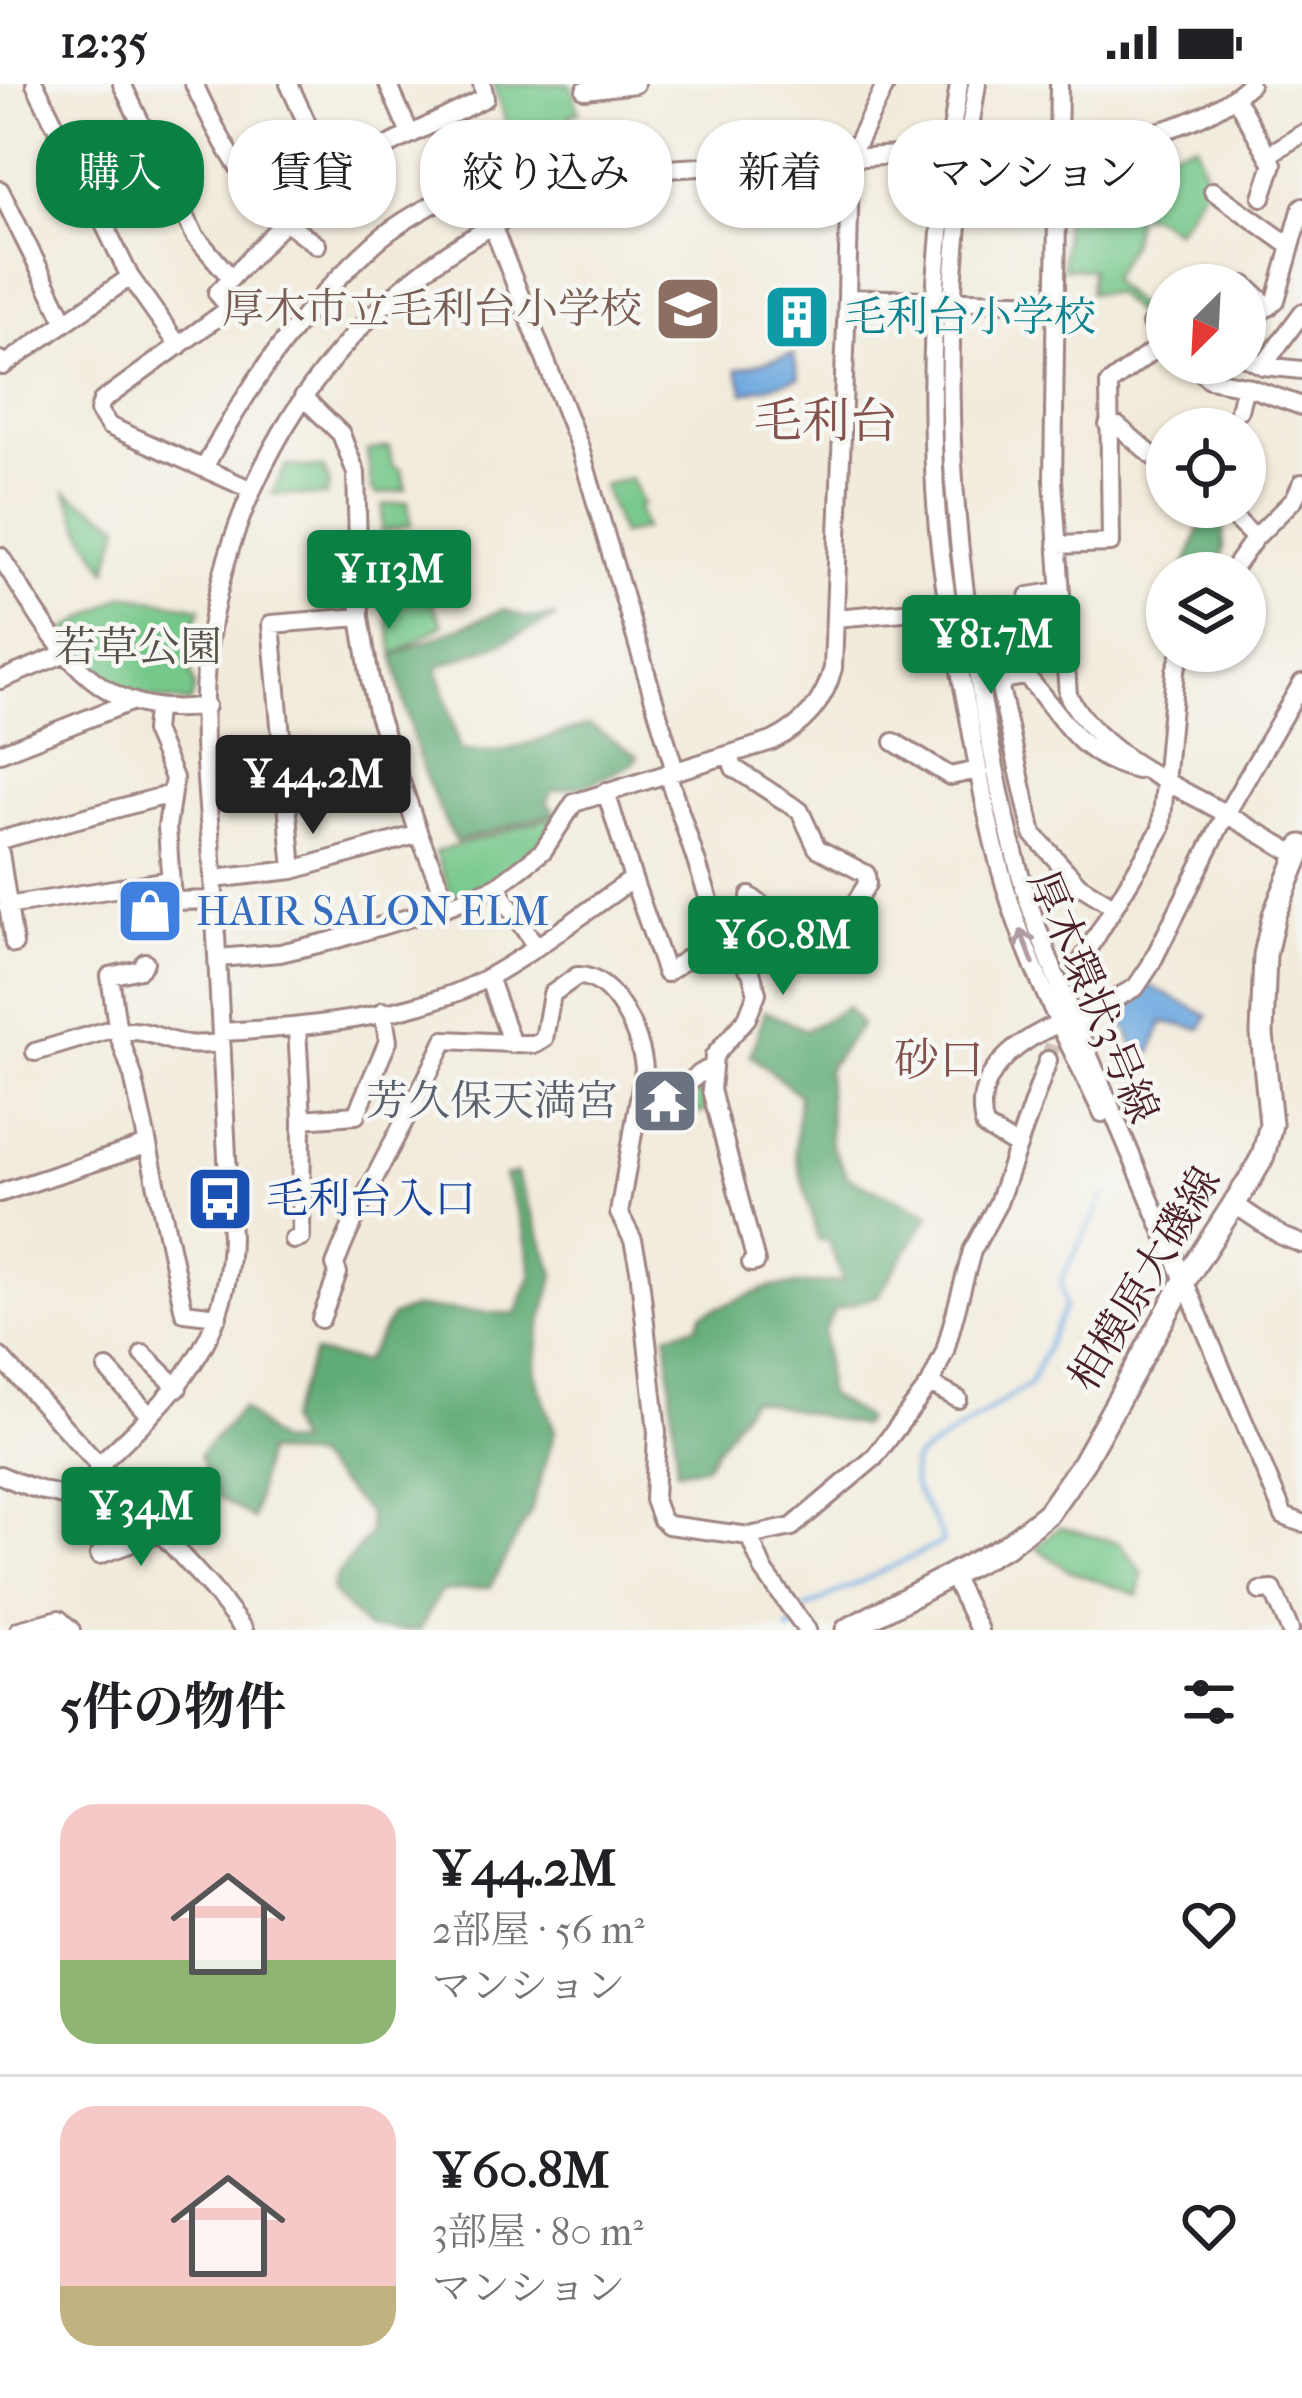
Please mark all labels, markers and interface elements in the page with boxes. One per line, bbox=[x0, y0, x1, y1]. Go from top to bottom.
text: 12:35 bbox=[60, 16, 148, 69]
chip: 購入 bbox=[36, 120, 204, 228]
chip: 賃貸 bbox=[228, 120, 396, 228]
chip: 絞り込み bbox=[420, 120, 672, 228]
chip: 新着 bbox=[696, 120, 864, 228]
chip: マンション bbox=[888, 120, 1180, 228]
north arrow bbox=[1146, 264, 1266, 384]
map controls bbox=[1146, 264, 1266, 672]
school or university icon: 厚木市立毛利台小学校 bbox=[653, 274, 723, 344]
building icon: 毛利台小学校 bbox=[762, 282, 832, 352]
place label: 厚木市立毛利台小学校 bbox=[222, 285, 642, 334]
place label: 毛利台小学校 bbox=[844, 293, 1096, 342]
district label: 毛利台 bbox=[754, 393, 898, 449]
button: locate bbox=[1146, 408, 1266, 528]
pin: ¥113M bbox=[305, 530, 473, 632]
text: ¥113M bbox=[334, 546, 444, 592]
button: layers bbox=[1146, 552, 1266, 672]
pin: ¥81.7M bbox=[893, 595, 1089, 697]
text: ¥81.7M bbox=[929, 611, 1053, 657]
park label: 若草公園 bbox=[54, 623, 222, 672]
pin: ¥44.2M bbox=[215, 735, 411, 837]
text: ¥44.2M bbox=[243, 751, 383, 797]
street label: 厚木環状3号線 bbox=[1018, 864, 1168, 1130]
shop icon: HAIR SALON ELM bbox=[115, 876, 185, 946]
place label: HAIR SALON ELM bbox=[196, 887, 549, 936]
pin: ¥60.8M bbox=[685, 896, 881, 998]
text: ¥60.8M bbox=[715, 912, 851, 958]
one-way arrow bbox=[1015, 930, 1037, 967]
district label: 砂口 bbox=[894, 1034, 984, 1087]
temple icon: 芳久保天満宮 bbox=[630, 1066, 700, 1136]
place label: 芳久保天満宮 bbox=[366, 1077, 618, 1126]
street label: 相模原大磯線 bbox=[1059, 1158, 1231, 1400]
bus stop icon: 毛利台入口 bbox=[185, 1164, 255, 1234]
place label: 毛利台入口 bbox=[266, 1175, 476, 1224]
pin: ¥34M bbox=[70, 1467, 212, 1569]
text: ¥34M bbox=[88, 1483, 194, 1529]
icon: filters bbox=[1176, 1669, 1242, 1735]
text: 5件の物件 bbox=[60, 1677, 286, 1737]
text: ¥44.2M bbox=[432, 1838, 616, 1898]
icon: home bbox=[156, 1852, 300, 1996]
icon: heart bbox=[1176, 1891, 1242, 1957]
text: 2部屋 · 56 m² bbox=[432, 1907, 644, 1953]
text: マンション bbox=[432, 1963, 625, 2009]
text: ¥60.8M bbox=[432, 2140, 610, 2200]
icon: home bbox=[156, 2154, 300, 2298]
icon: heart bbox=[1176, 2193, 1242, 2259]
text: 3部屋 · 80 m² bbox=[432, 2209, 644, 2255]
text: マンション bbox=[432, 2265, 625, 2311]

